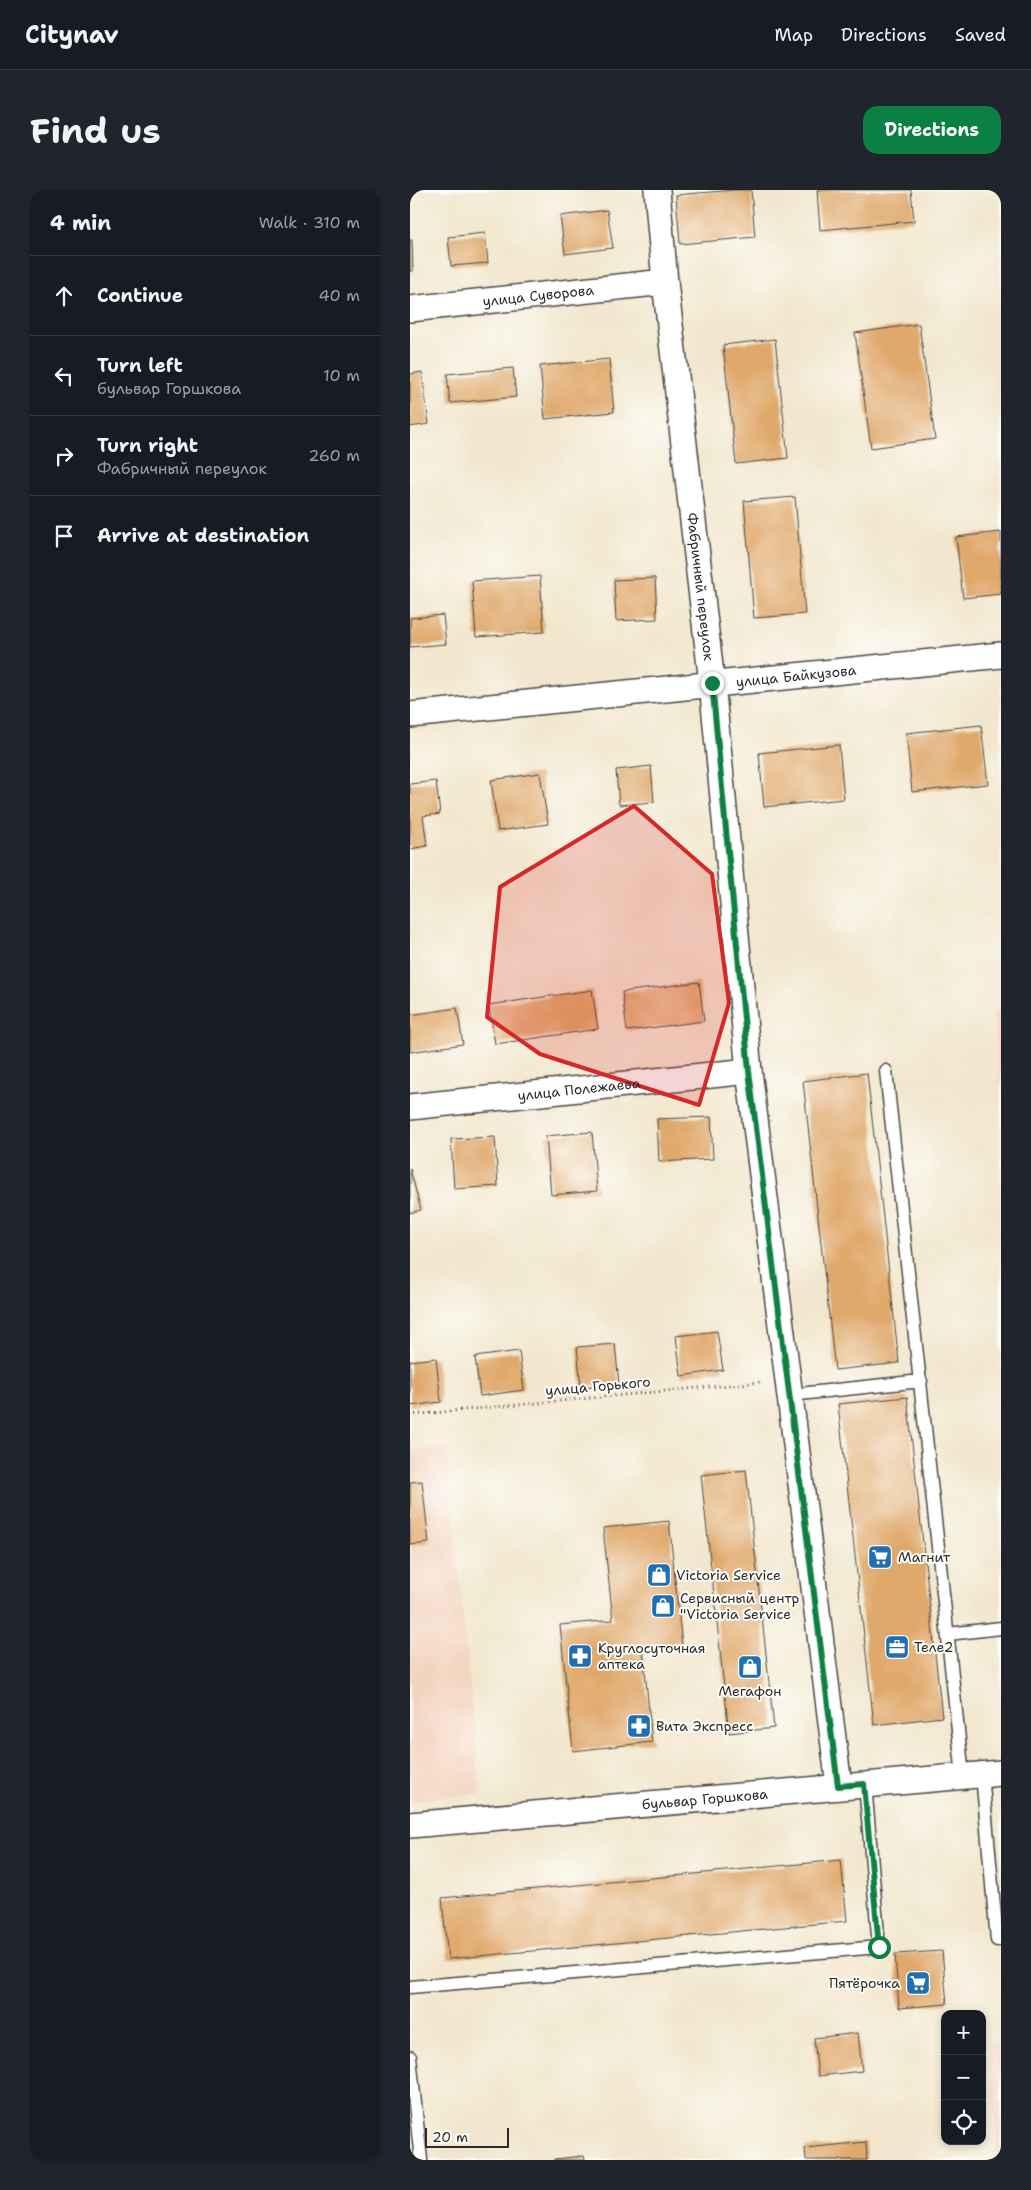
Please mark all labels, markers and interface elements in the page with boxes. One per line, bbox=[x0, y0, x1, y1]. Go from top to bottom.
text: Citynav bbox=[25, 19, 119, 51]
text: Map bbox=[775, 23, 813, 47]
text: Directions bbox=[841, 23, 927, 47]
text: Saved bbox=[955, 23, 1006, 47]
button: Directions bbox=[863, 106, 1001, 154]
text: Find us bbox=[30, 107, 161, 154]
text: 4 min bbox=[50, 209, 111, 237]
text: Walk · 310 m bbox=[259, 212, 360, 233]
street label: улица Суворова bbox=[482, 281, 595, 310]
icon: ahead bbox=[50, 282, 78, 310]
text: Continue bbox=[97, 283, 183, 308]
text: 40 m bbox=[318, 285, 360, 306]
text: Turn left bbox=[97, 353, 183, 378]
icon: left bbox=[50, 362, 78, 390]
text: 10 m bbox=[323, 365, 360, 386]
text: бульвар Горшкова bbox=[97, 378, 241, 399]
text: Turn right bbox=[97, 433, 198, 458]
icon: right bbox=[50, 442, 78, 470]
text: 260 m bbox=[308, 445, 360, 466]
text: Фабричный переулок bbox=[97, 458, 267, 479]
street label: Фабричный переулок bbox=[683, 512, 718, 662]
icon: arrive bbox=[50, 522, 78, 550]
text: Arrive at destination bbox=[97, 523, 309, 548]
street label: улица Байкузова bbox=[735, 661, 857, 691]
route end bbox=[701, 672, 724, 695]
street label: улица Полежаева bbox=[517, 1074, 642, 1105]
street label: улица Горького bbox=[545, 1372, 651, 1400]
supermarket icon: Магнит bbox=[867, 1544, 893, 1570]
place label: Магнит bbox=[898, 1548, 951, 1566]
shop icon: Victoria Service bbox=[646, 1562, 672, 1588]
place label: Victoria Service bbox=[676, 1566, 781, 1584]
place label: Сервисный центр "Victoria Service bbox=[680, 1589, 800, 1623]
shop icon: Сервисный центр "Victoria Service bbox=[650, 1593, 676, 1619]
office icon: Теле2 bbox=[884, 1634, 910, 1660]
place label: Теле2 bbox=[914, 1638, 953, 1656]
place label: Круглосуточная аптека bbox=[598, 1639, 705, 1673]
pharmacy icon: Круглосуточная аптека bbox=[567, 1643, 593, 1669]
shop icon: Мегафон bbox=[737, 1654, 763, 1680]
place label: Мегафон bbox=[718, 1682, 782, 1700]
pharmacy icon: Вита Экспресс bbox=[626, 1713, 652, 1739]
place label: Вита Экспресс bbox=[656, 1717, 753, 1735]
street label: бульвар Горшкова bbox=[641, 1785, 769, 1814]
route start bbox=[868, 1936, 891, 1959]
supermarket icon: Пятёрочка bbox=[905, 1970, 931, 1996]
place label: Пятёрочка bbox=[829, 1974, 900, 1992]
map controls bbox=[941, 2010, 986, 2145]
button: + bbox=[941, 2010, 986, 2055]
button: − bbox=[941, 2055, 986, 2100]
button: locate bbox=[941, 2100, 986, 2145]
scale bar bbox=[425, 2125, 509, 2148]
text: 20 m bbox=[432, 2128, 468, 2146]

